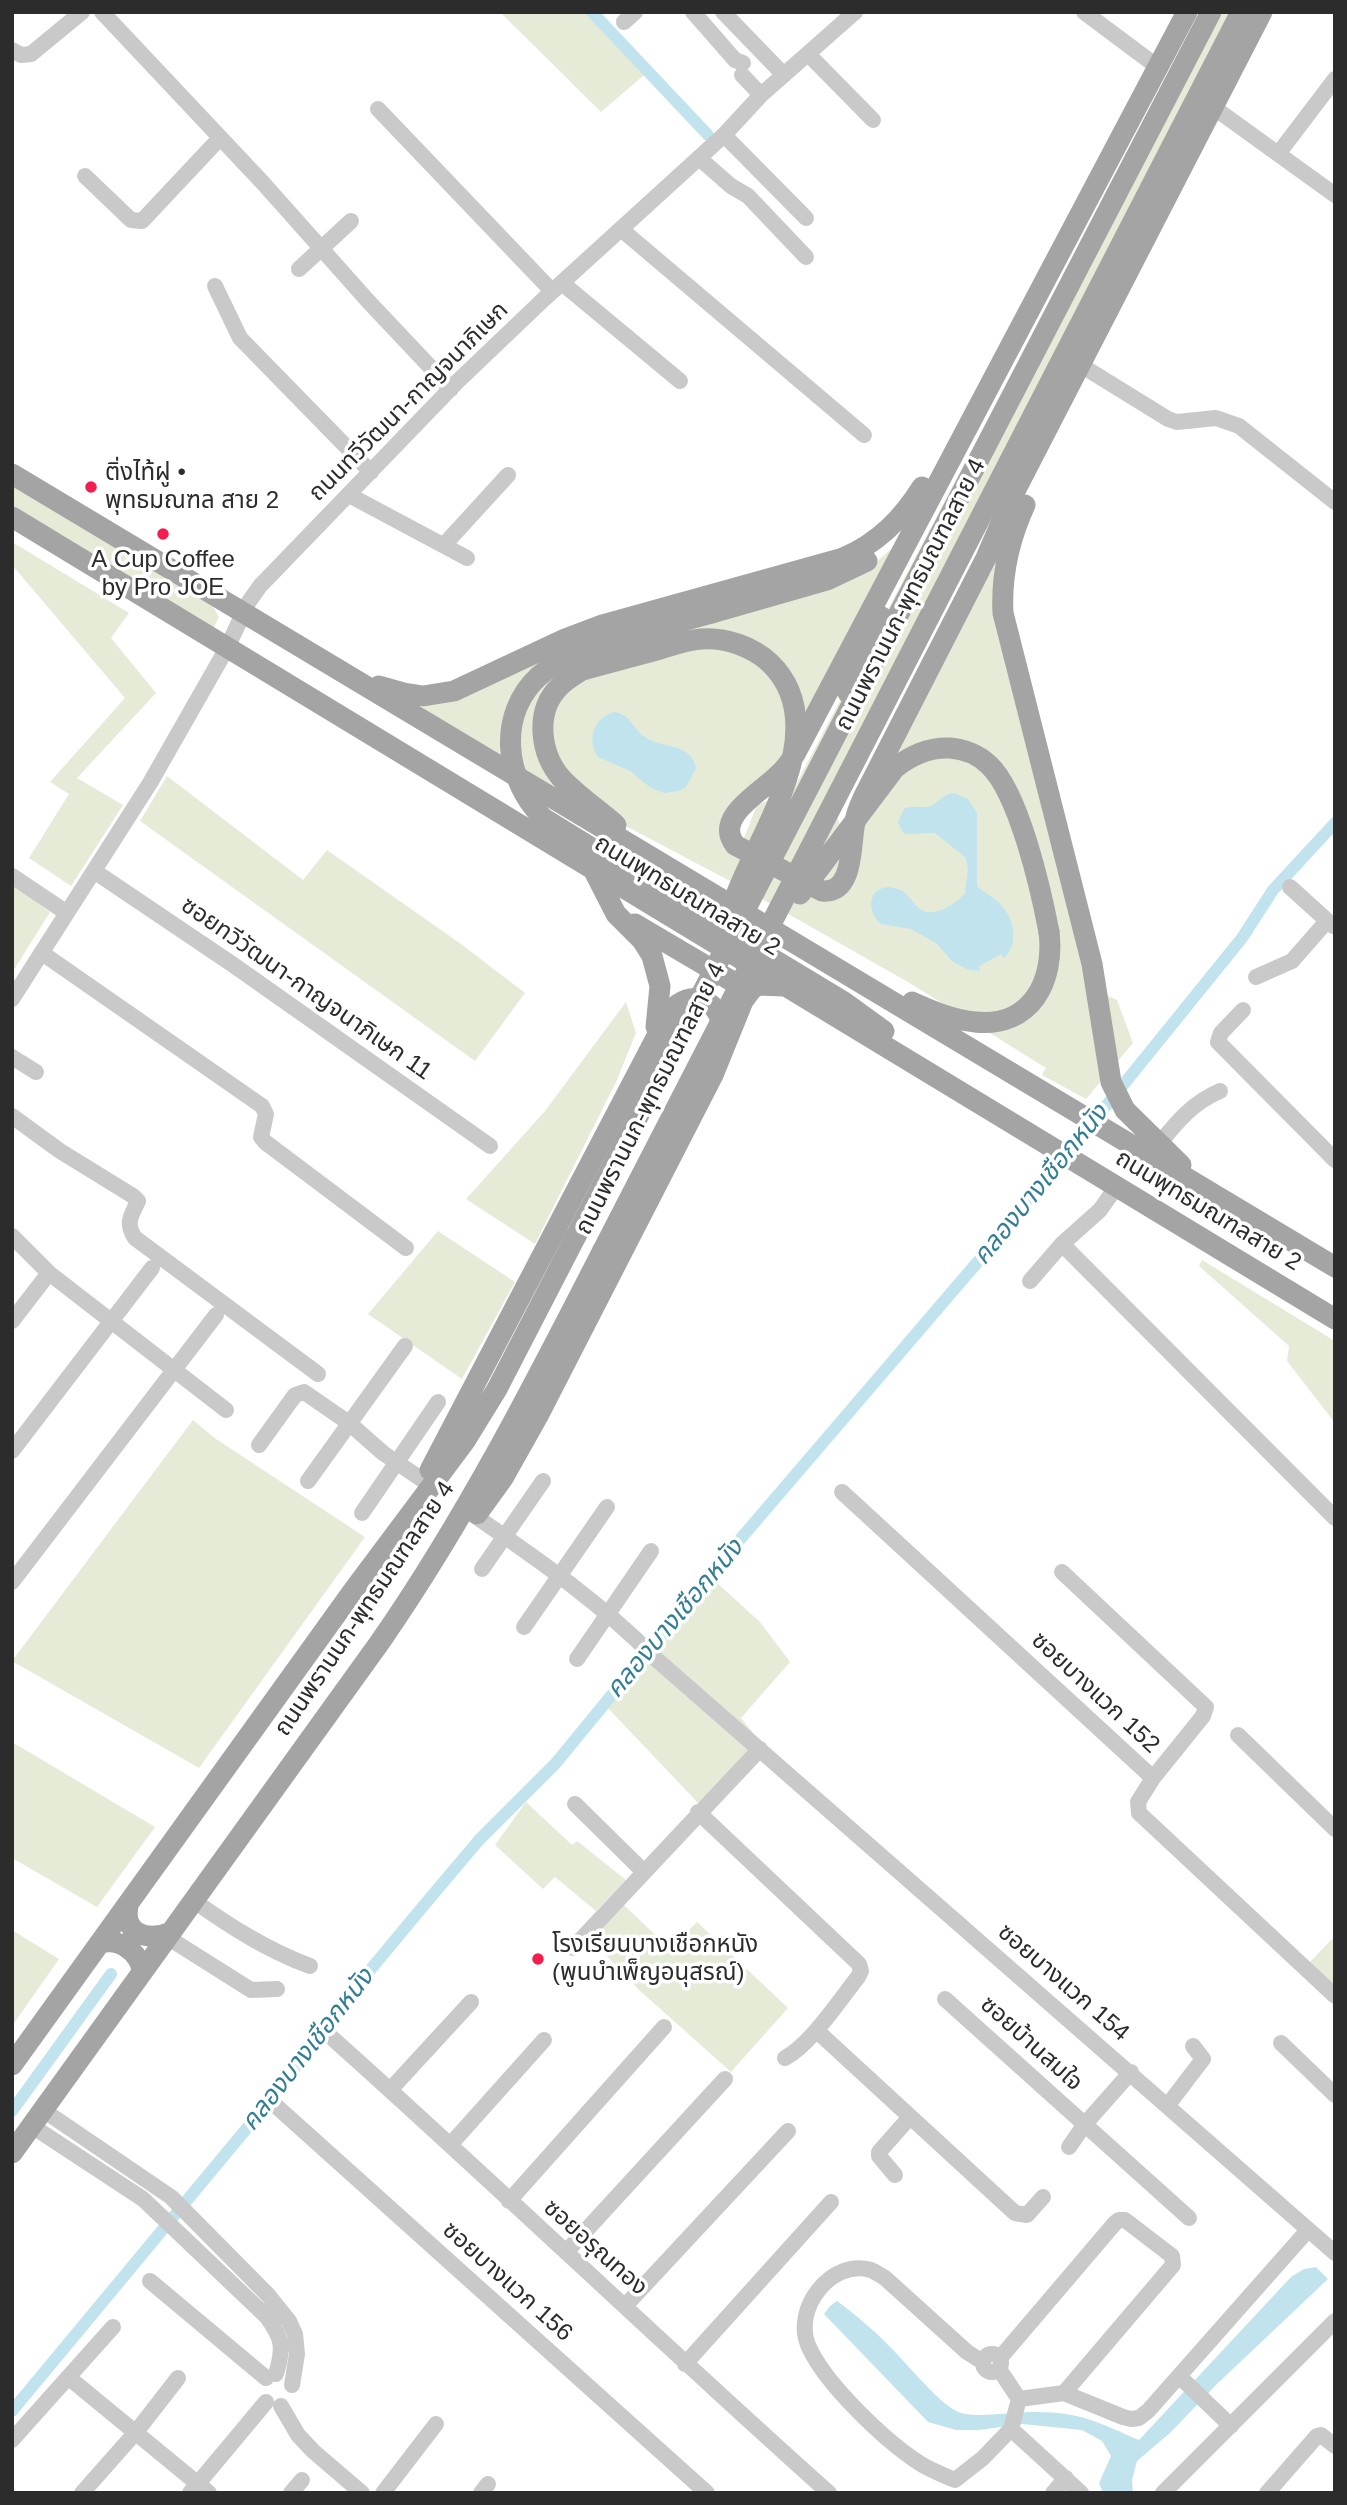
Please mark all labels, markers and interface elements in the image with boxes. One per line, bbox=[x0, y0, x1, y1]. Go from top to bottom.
street label: ถนนทวีวัฒนา-กาญจนาภิเษก bbox=[303, 296, 515, 508]
street label: ถนนพรานนก-พุทธมณฑลสาย 4 bbox=[830, 454, 992, 736]
place label: ติ่งไท้ฝู • พุทธมณฑล สาย 2 bbox=[105, 459, 279, 515]
marker: ติ่งไท้ฝู • พุทธมณฑล สาย 2 bbox=[83, 479, 99, 495]
marker: A Cup Coffee by Pro JOE bbox=[155, 526, 171, 542]
place label: A Cup Coffee by Pro JOE bbox=[91, 546, 235, 602]
street label: ถนนพุทธมณฑลสาย 2 bbox=[589, 829, 785, 963]
street label: ซอยทวีวัฒนา-กาญจนาภิเษก 11 bbox=[175, 891, 437, 1087]
street label: ถนนพรานนก-พุทธมณฑลสาย 4 bbox=[570, 958, 732, 1240]
water label: คลองบางเชือกหนัง bbox=[967, 1099, 1115, 1271]
street label: ถนนพุทธมณฑลสาย 2 bbox=[1110, 1144, 1306, 1278]
street label: ถนนพรานนก-พุทธมณฑลสาย 4 bbox=[269, 1476, 461, 1742]
water label: คลองบางเชือกหนัง bbox=[600, 1533, 750, 1705]
street label: ซอยบางแวก 152 bbox=[1025, 1626, 1165, 1760]
street label: ซอยบางแวก 154 bbox=[991, 1918, 1135, 2048]
place label: โรงเรียนบางเชือกหนัง (พูนบำเพ็ญอนุสรณ์) bbox=[552, 1931, 758, 1987]
marker: โรงเรียนบางเชือกหนัง (พูนบำเพ็ญอนุสรณ์) bbox=[530, 1951, 546, 1967]
water label: คลองบางเชือกหนัง bbox=[235, 1963, 381, 2137]
street label: ซอยบ้านสมใจ bbox=[974, 1991, 1088, 2097]
street label: ซอยอรุณทอง bbox=[537, 2194, 653, 2302]
street label: ซอยบางแวก 156 bbox=[436, 2216, 578, 2348]

